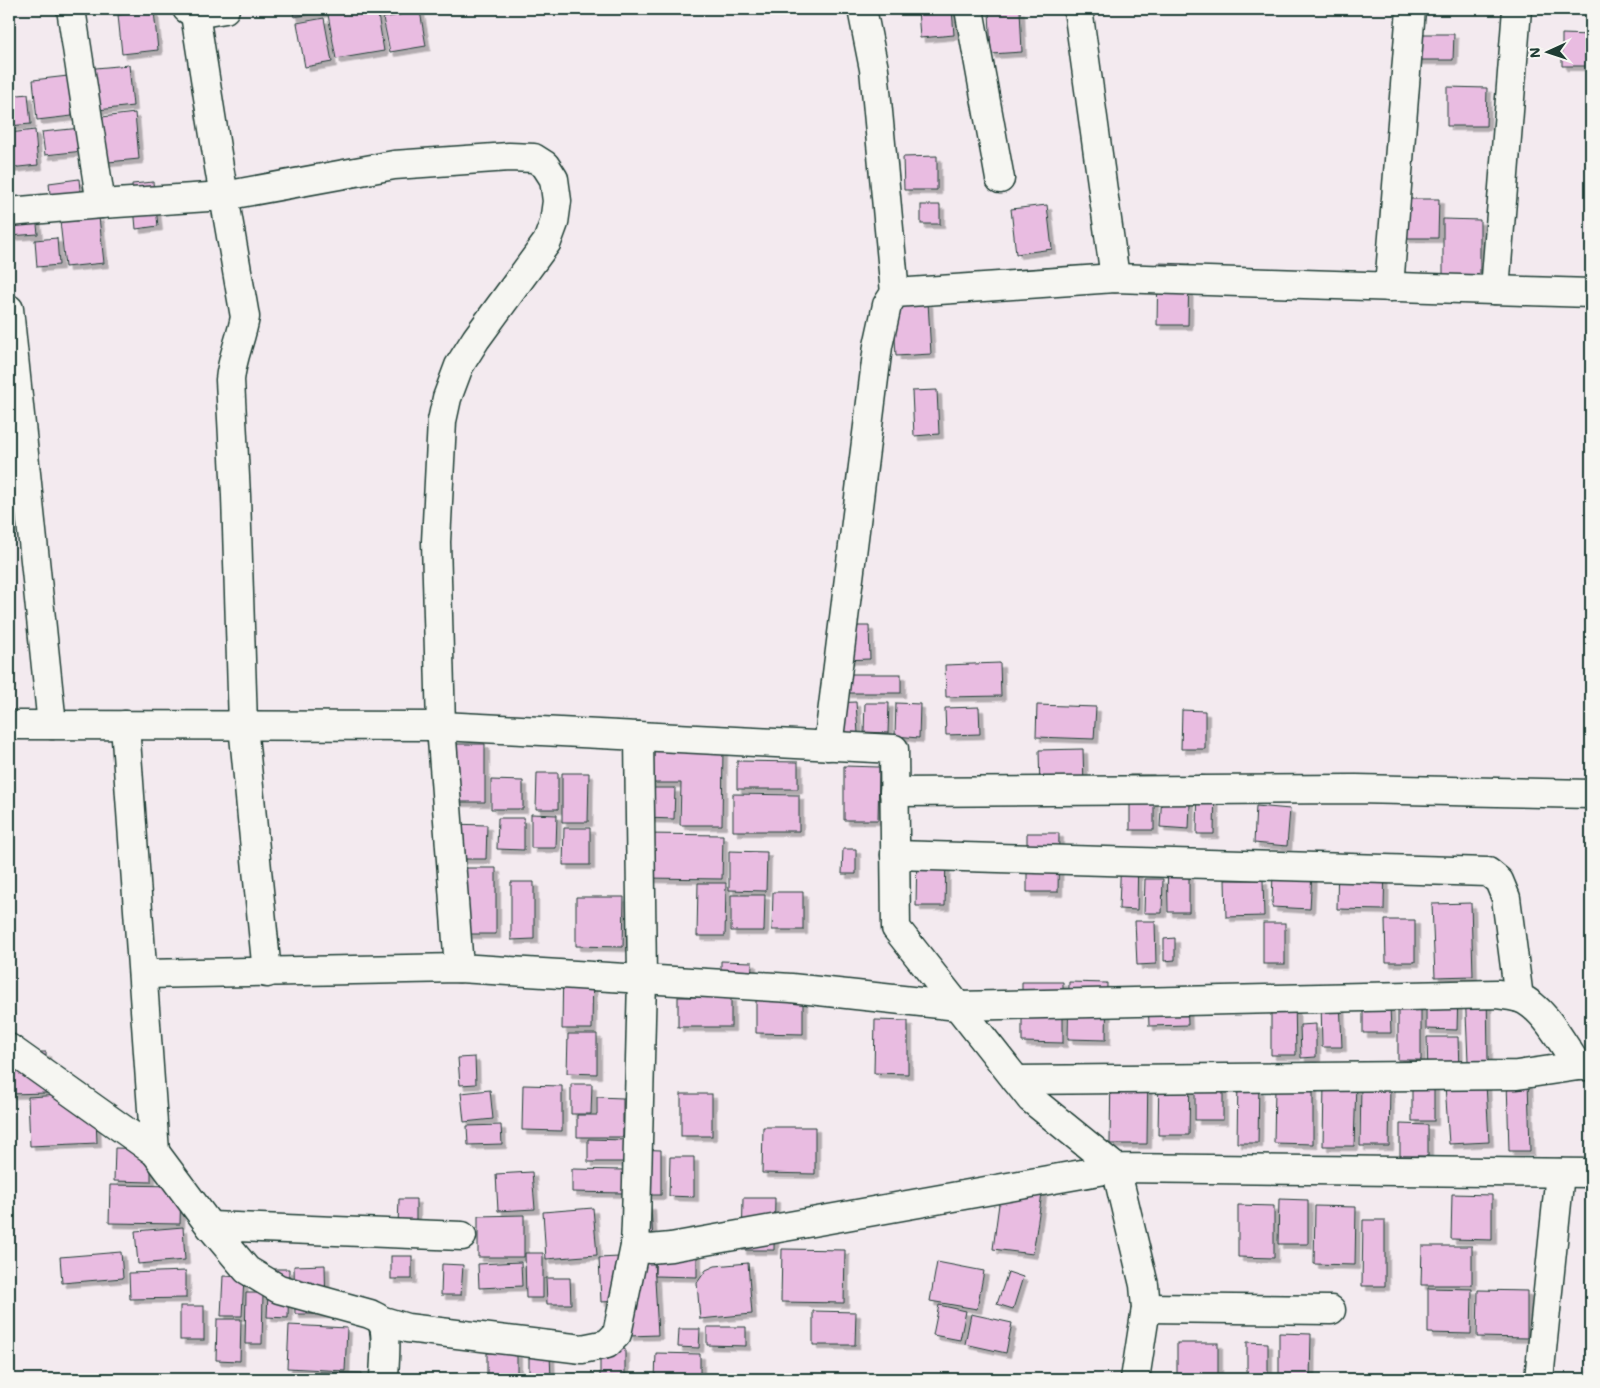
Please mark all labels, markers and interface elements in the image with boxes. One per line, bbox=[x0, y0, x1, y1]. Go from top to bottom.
north arrow bbox=[1522, 28, 1572, 78]
text: N bbox=[1525, 47, 1544, 59]

